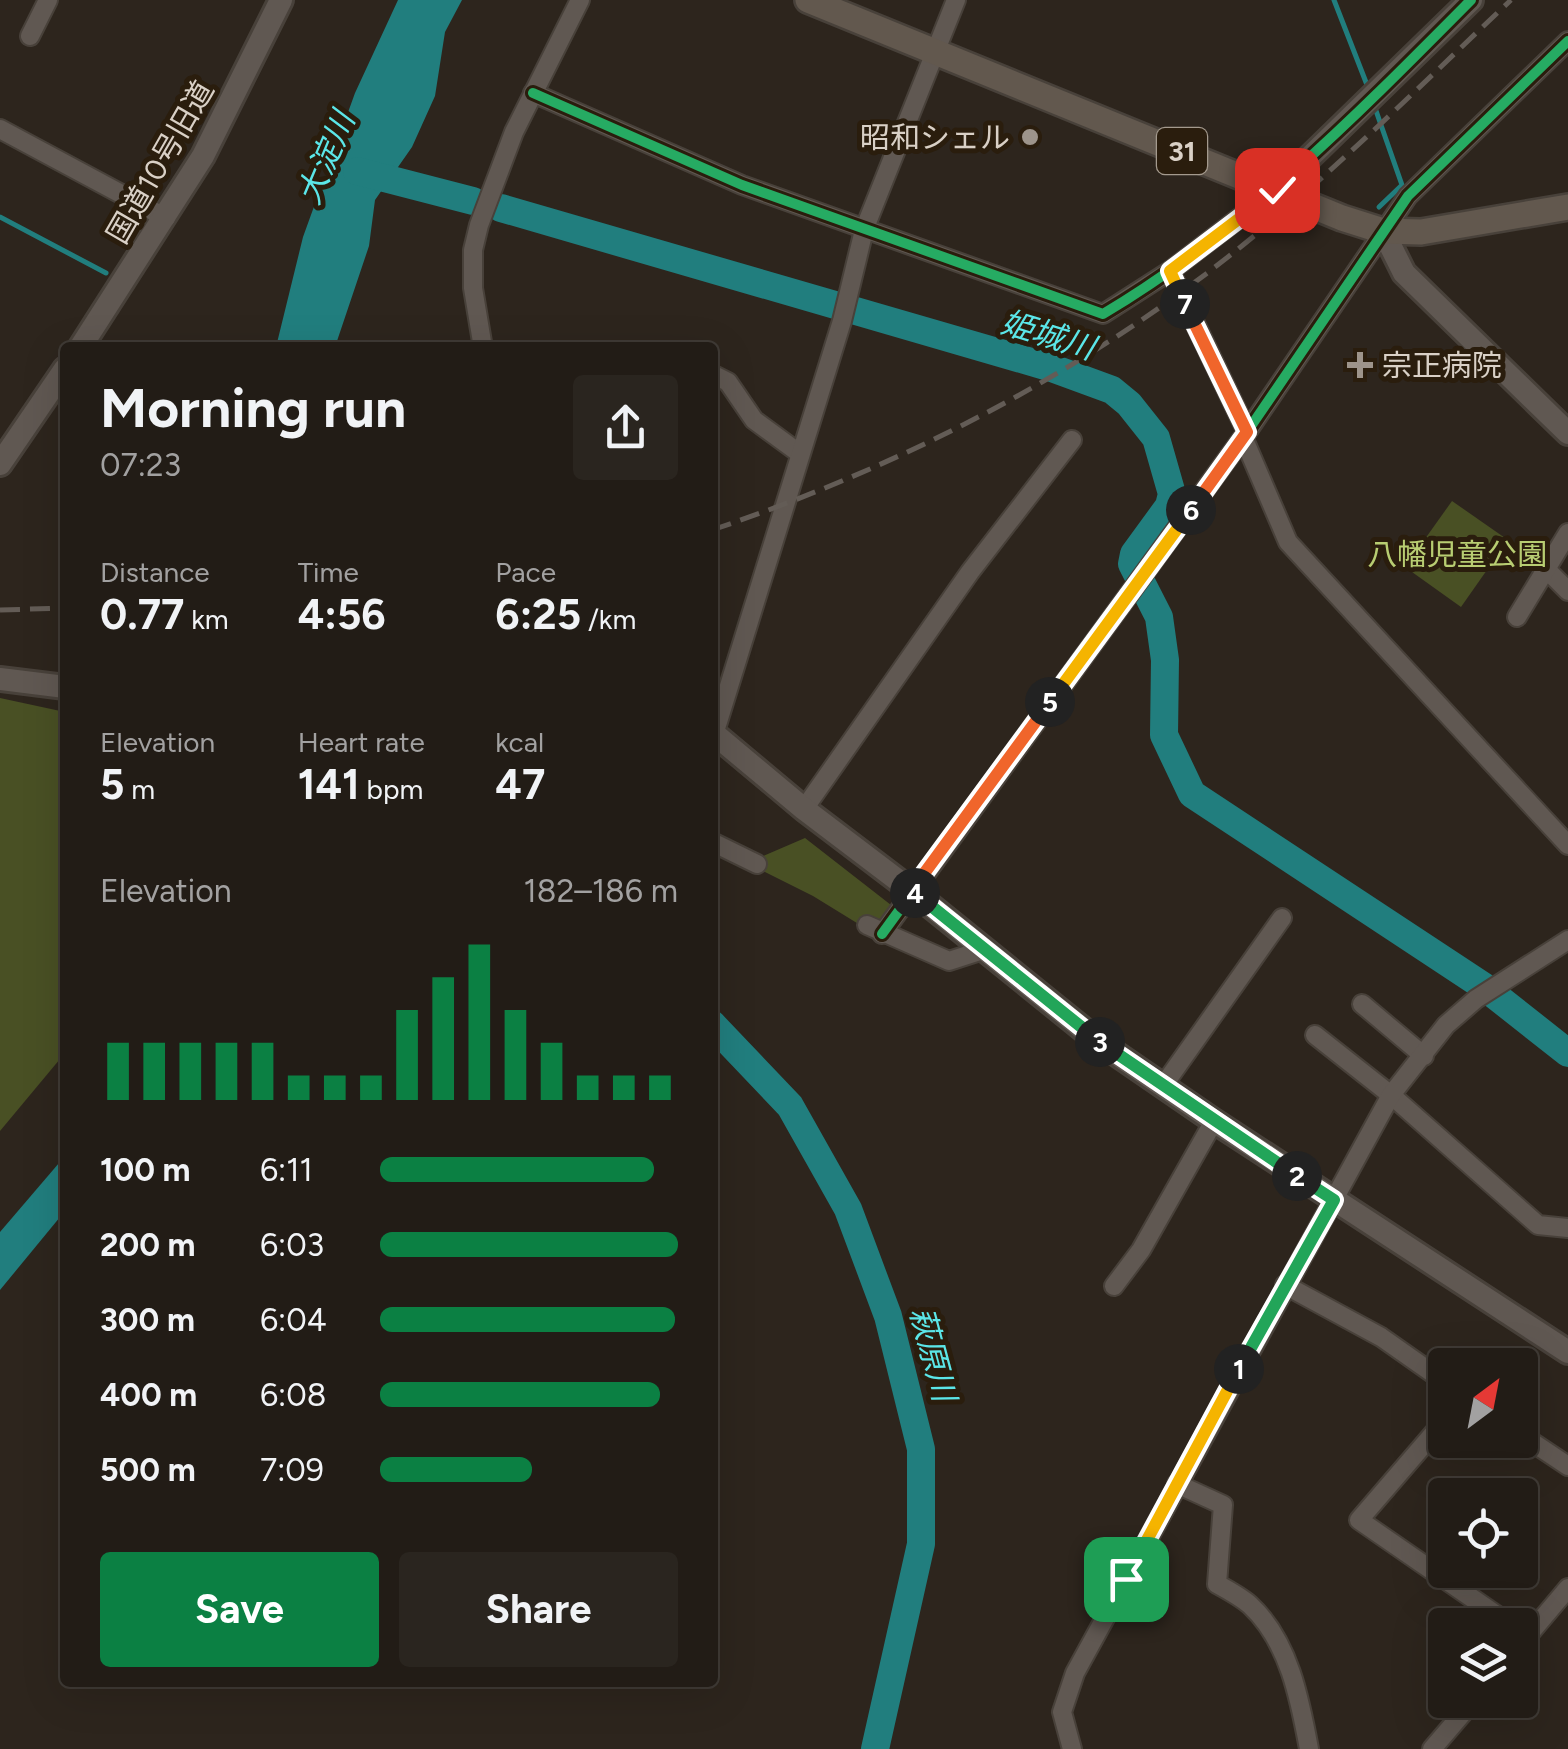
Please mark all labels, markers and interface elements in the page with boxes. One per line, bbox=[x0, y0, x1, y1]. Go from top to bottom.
street label: 国道10号旧道 bbox=[99, 74, 221, 250]
water label: 大淀川 bbox=[290, 104, 363, 210]
place label: 昭和シェル bbox=[860, 119, 1010, 156]
marker: 昭和シェル bbox=[1019, 126, 1041, 148]
road number: 31 bbox=[1157, 128, 1207, 174]
pin bbox=[1235, 148, 1320, 233]
icon: check bbox=[1250, 163, 1305, 218]
pin: 7 bbox=[1160, 279, 1210, 329]
text: 7 bbox=[1177, 287, 1193, 321]
water label: 姫城川 bbox=[997, 303, 1102, 368]
place label: 宗正病院 bbox=[1382, 347, 1502, 384]
marker: 宗正病院 bbox=[1347, 352, 1373, 378]
text: Morning run bbox=[100, 375, 406, 441]
button: share bbox=[573, 375, 678, 480]
text: 07:23 bbox=[100, 446, 181, 484]
pin: 6 bbox=[1166, 485, 1216, 535]
text: 6 bbox=[1183, 493, 1199, 527]
park label: 八幡児童公園 bbox=[1367, 536, 1547, 573]
text: Distance bbox=[100, 555, 210, 589]
text: Time bbox=[298, 555, 359, 589]
text: Pace bbox=[495, 555, 556, 589]
text: 0.77 bbox=[100, 589, 184, 640]
text: 4:56 bbox=[298, 589, 386, 640]
text: 6:25 bbox=[495, 589, 581, 640]
text: km bbox=[184, 602, 229, 636]
text: /km bbox=[581, 602, 636, 636]
pin: 5 bbox=[1025, 677, 1075, 727]
text: 5 bbox=[1042, 685, 1058, 719]
text: Elevation bbox=[100, 725, 215, 759]
text: Heart rate bbox=[298, 725, 425, 759]
text: kcal bbox=[495, 725, 544, 759]
text: 5 bbox=[100, 759, 124, 810]
text: 141 bbox=[298, 759, 360, 810]
text: 47 bbox=[495, 759, 545, 810]
text: m bbox=[124, 772, 155, 806]
text: bpm bbox=[360, 772, 423, 806]
pin: 4 bbox=[890, 868, 940, 918]
text: Elevation bbox=[100, 872, 232, 910]
text: 182–186 m bbox=[524, 872, 678, 910]
text: 4 bbox=[906, 876, 924, 910]
pin: 3 bbox=[1075, 1017, 1125, 1067]
text: 3 bbox=[1092, 1025, 1108, 1059]
text: 100 m bbox=[100, 1151, 191, 1189]
text: 6:11 bbox=[260, 1151, 313, 1189]
pin: 2 bbox=[1272, 1151, 1322, 1201]
text: 2 bbox=[1289, 1159, 1305, 1193]
text: 200 m bbox=[100, 1226, 196, 1264]
text: 6:03 bbox=[260, 1226, 324, 1264]
text: 300 m bbox=[100, 1301, 195, 1339]
text: 6:04 bbox=[260, 1301, 327, 1339]
water label: 萩原川 bbox=[902, 1303, 965, 1408]
pin: 1 bbox=[1214, 1344, 1264, 1394]
north arrow bbox=[1428, 1348, 1538, 1458]
map controls bbox=[1428, 1348, 1538, 1718]
text: 1 bbox=[1233, 1352, 1245, 1386]
text: 400 m bbox=[100, 1376, 197, 1414]
text: 6:08 bbox=[260, 1376, 326, 1414]
text: 500 m bbox=[100, 1451, 196, 1489]
text: 7:09 bbox=[260, 1451, 324, 1489]
button: locate bbox=[1428, 1478, 1538, 1588]
pin bbox=[1084, 1537, 1169, 1622]
button: Save bbox=[100, 1552, 379, 1667]
button: Share bbox=[399, 1552, 678, 1667]
icon: arrive bbox=[1099, 1552, 1154, 1607]
button: layers bbox=[1428, 1608, 1538, 1718]

